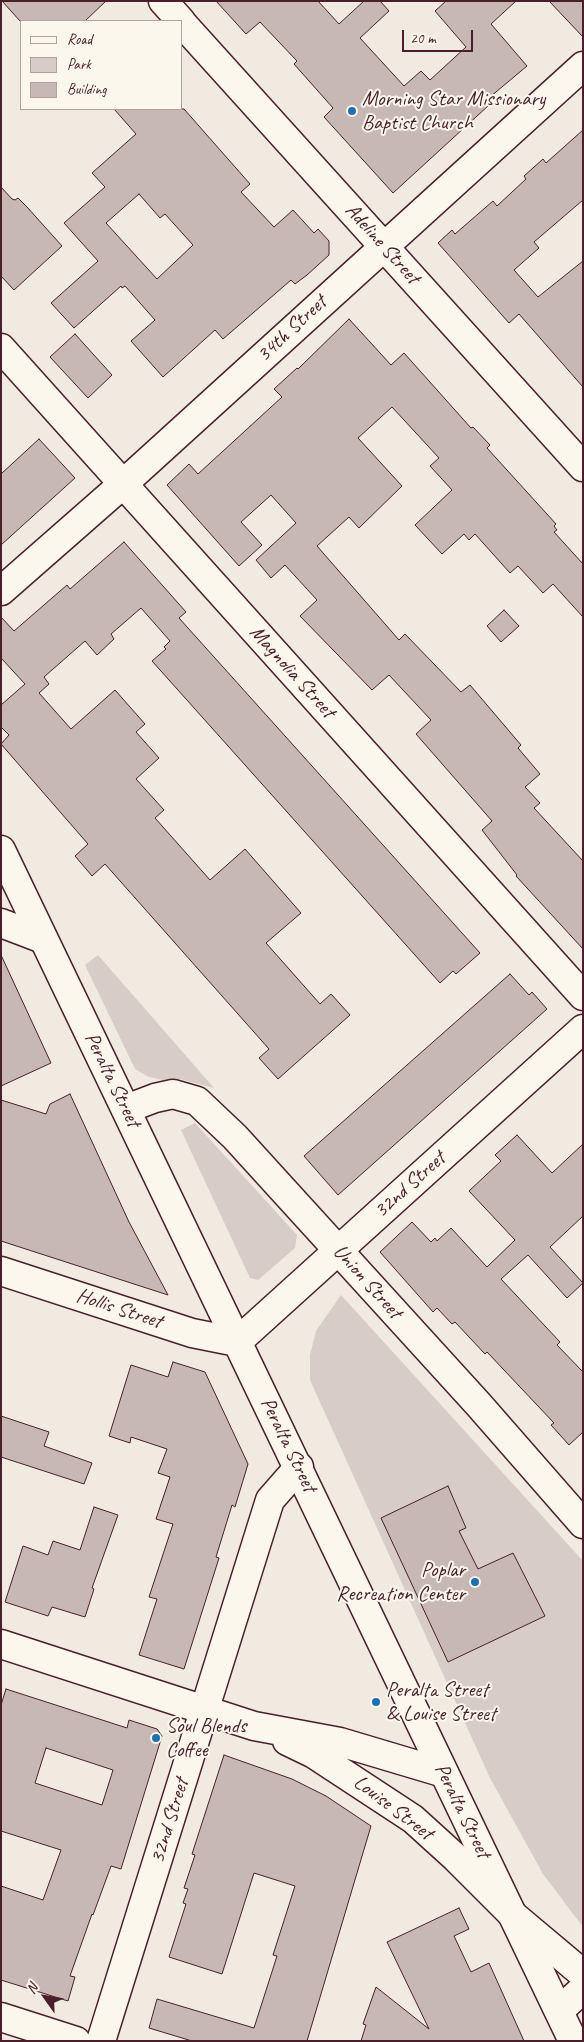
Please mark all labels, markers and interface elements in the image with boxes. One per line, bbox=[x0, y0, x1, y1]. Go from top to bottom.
legend bbox=[20, 20, 182, 110]
scale bar bbox=[404, 20, 475, 52]
text: 20 m bbox=[410, 29, 436, 48]
text: Road bbox=[67, 30, 92, 49]
text: Park bbox=[67, 55, 91, 74]
text: Building bbox=[67, 80, 106, 99]
place label: Morning Star Missionary Baptist Church bbox=[362, 86, 545, 136]
marker: Morning Star Missionary Baptist Church bbox=[346, 105, 358, 117]
street label: Adeline Street bbox=[339, 198, 425, 290]
street label: 34th Street bbox=[252, 290, 332, 368]
street label: Magnolia Street bbox=[244, 620, 340, 724]
street label: Peralta Street bbox=[78, 1029, 146, 1131]
street label: 32nd Street bbox=[369, 1146, 451, 1224]
street label: Union Street bbox=[327, 1240, 407, 1324]
street label: Hollis Street bbox=[73, 1283, 165, 1335]
street label: Peralta Street bbox=[254, 1394, 322, 1496]
place label: Poplar Recreation Center bbox=[336, 1557, 465, 1607]
marker: Poplar Recreation Center bbox=[469, 1576, 481, 1588]
place label: Peralta Street & Louise Street bbox=[386, 1677, 496, 1727]
marker: Peralta Street & Louise Street bbox=[370, 1696, 382, 1708]
place label: Soul Blends Coffee bbox=[166, 1713, 246, 1763]
marker: Soul Blends Coffee bbox=[150, 1732, 162, 1744]
street label: Peralta Street bbox=[428, 1760, 496, 1862]
street label: Louise Street bbox=[348, 1770, 438, 1846]
street label: 32nd Street bbox=[145, 1776, 195, 1866]
north arrow bbox=[20, 1972, 70, 2022]
text: N bbox=[22, 1981, 41, 1997]

